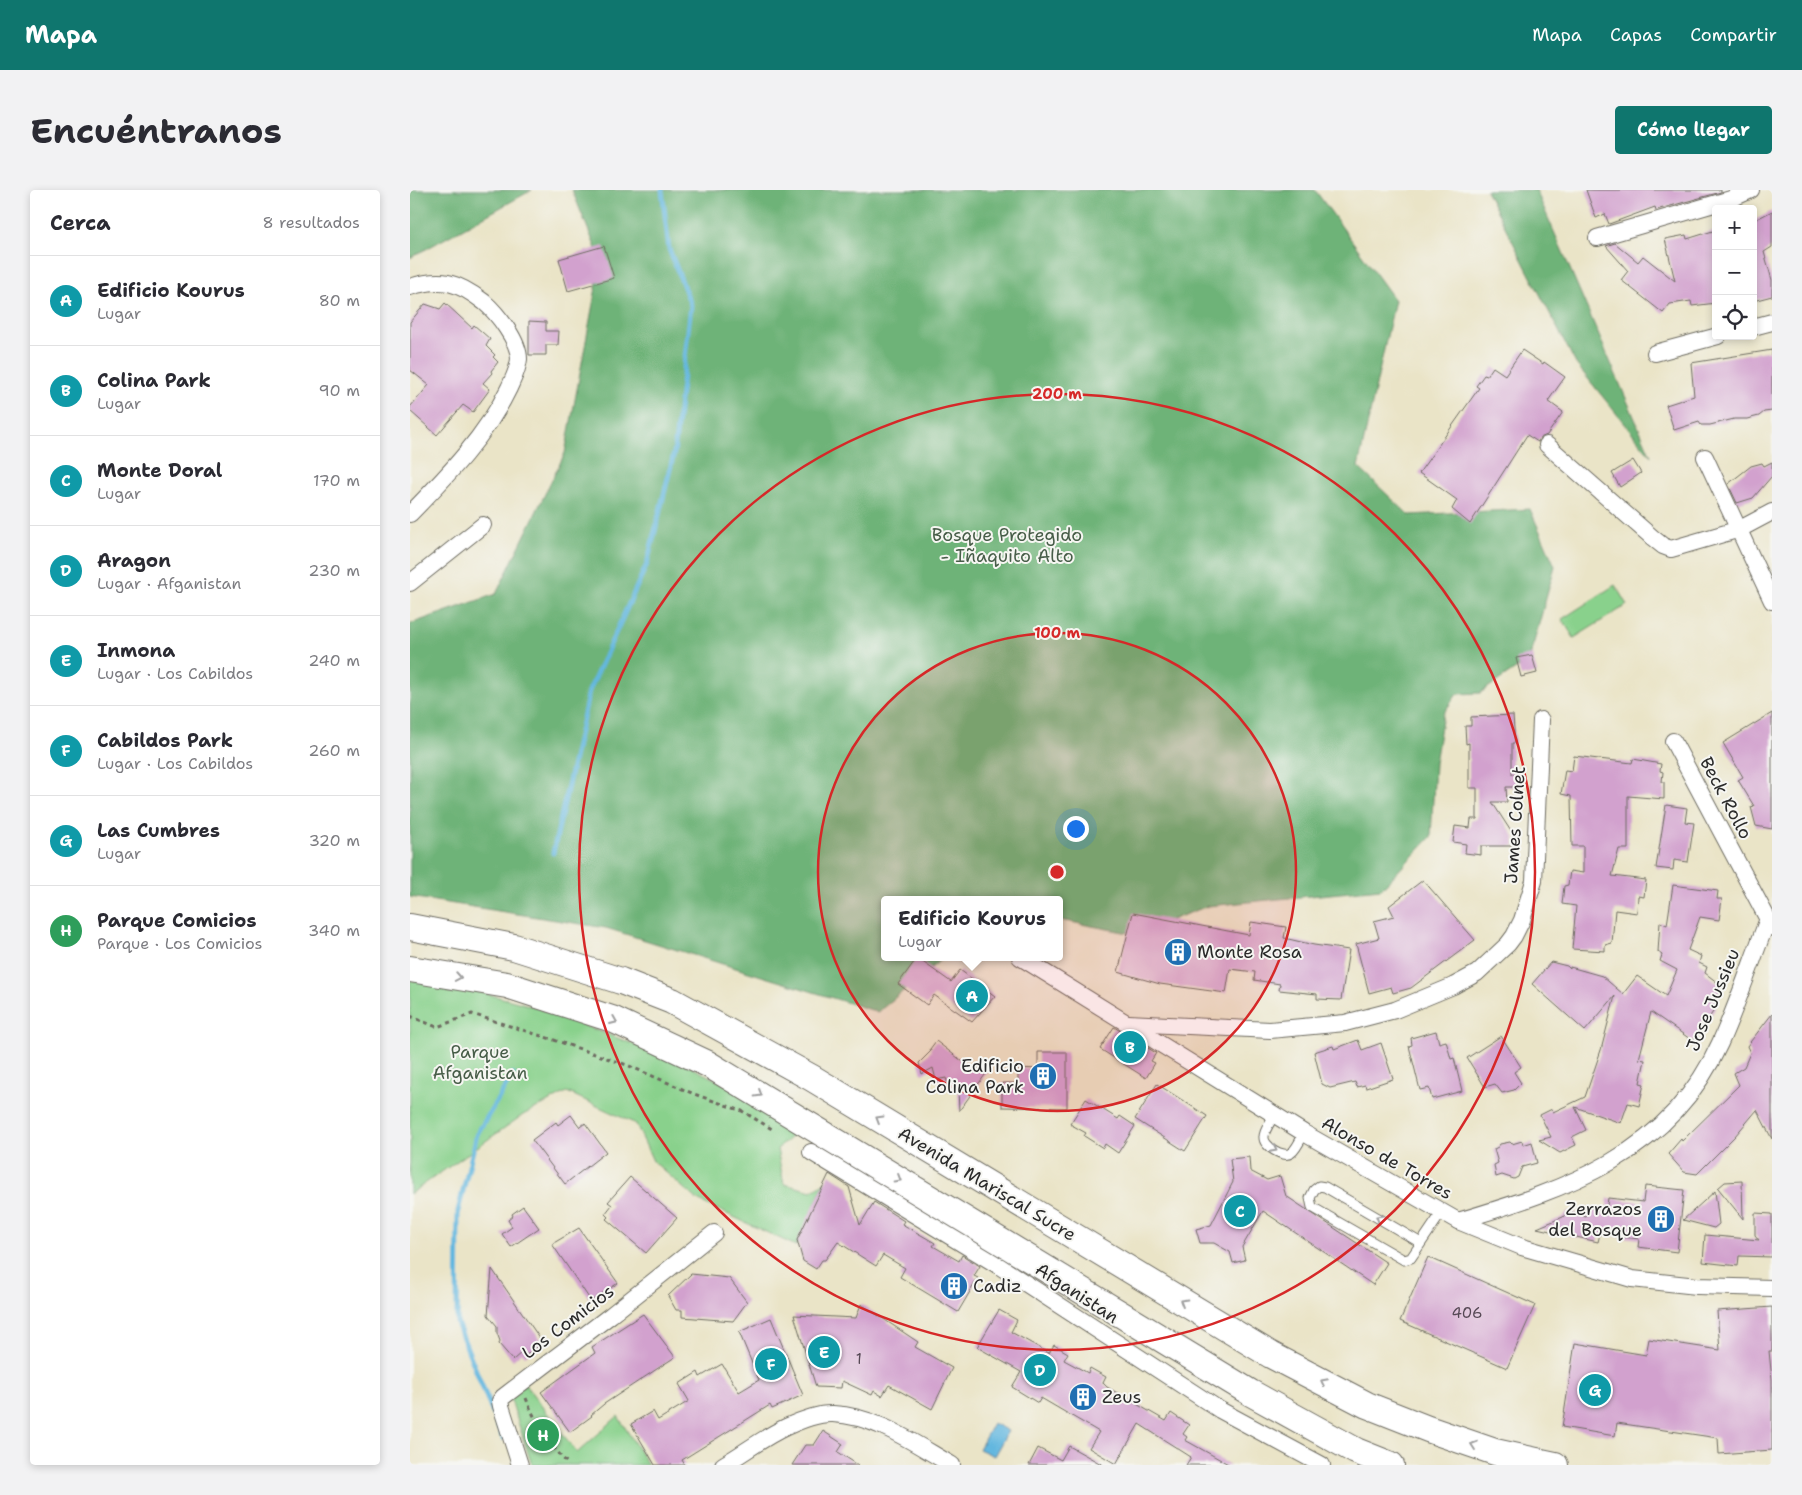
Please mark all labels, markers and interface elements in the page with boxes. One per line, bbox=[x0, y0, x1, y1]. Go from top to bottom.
text: Mapa bbox=[25, 19, 97, 51]
text: Mapa bbox=[1532, 23, 1582, 47]
text: Capas bbox=[1610, 23, 1662, 47]
text: Compartir bbox=[1690, 23, 1777, 47]
button: Cómo llegar bbox=[1615, 106, 1772, 154]
text: Encuéntranos bbox=[30, 107, 282, 154]
map controls bbox=[1712, 205, 1757, 340]
button: + bbox=[1712, 205, 1757, 250]
text: Cerca bbox=[50, 209, 111, 237]
text: 8 resultados bbox=[262, 212, 360, 233]
button: − bbox=[1712, 250, 1757, 295]
text: Edificio Kourus bbox=[97, 278, 245, 303]
text: A bbox=[60, 290, 72, 311]
text: 80 m bbox=[319, 290, 360, 311]
button: locate bbox=[1712, 295, 1757, 340]
text: Lugar bbox=[97, 303, 141, 324]
text: Colina Park bbox=[97, 368, 211, 393]
text: B bbox=[61, 380, 71, 401]
text: 90 m bbox=[319, 380, 360, 401]
text: 200 m bbox=[1032, 384, 1082, 404]
text: Lugar bbox=[97, 393, 141, 414]
text: Monte Doral bbox=[97, 458, 222, 483]
text: C bbox=[61, 470, 71, 491]
text: 170 m bbox=[313, 470, 360, 491]
text: Lugar bbox=[97, 483, 141, 504]
park label: Bosque Protegido - Iñaquito Alto bbox=[932, 523, 1082, 568]
text: Aragon bbox=[97, 548, 171, 573]
text: D bbox=[60, 560, 72, 581]
text: 230 m bbox=[308, 560, 360, 581]
text: Lugar · Afganistan bbox=[97, 573, 241, 594]
text: 100 m bbox=[1034, 623, 1080, 643]
text: Inmona bbox=[97, 638, 175, 663]
text: E bbox=[61, 650, 71, 671]
text: 240 m bbox=[308, 650, 360, 671]
text: Lugar · Los Cabildos bbox=[97, 663, 253, 684]
text: Cabildos Park bbox=[97, 728, 233, 753]
text: F bbox=[61, 740, 71, 761]
text: 260 m bbox=[308, 740, 360, 761]
text: Lugar · Los Cabildos bbox=[97, 753, 253, 774]
street label: Beck Rollo bbox=[1694, 753, 1758, 843]
street label: James Colnet bbox=[1499, 765, 1531, 885]
your location bbox=[1063, 816, 1089, 842]
text: Las Cumbres bbox=[97, 818, 220, 843]
text: G bbox=[60, 830, 72, 851]
text: 320 m bbox=[309, 830, 360, 851]
text: Lugar bbox=[97, 843, 141, 864]
centre of rings bbox=[1048, 863, 1066, 881]
popup bbox=[881, 896, 1063, 961]
text: Edificio Kourus bbox=[898, 906, 1046, 931]
text: Parque Comicios bbox=[97, 908, 257, 933]
text: H bbox=[60, 920, 72, 941]
text: 340 m bbox=[308, 920, 360, 941]
text: Lugar bbox=[898, 931, 942, 952]
text: Parque · Los Comicios bbox=[97, 933, 262, 954]
building icon: Monte Rosa bbox=[1163, 937, 1193, 967]
place label: Monte Rosa bbox=[1197, 940, 1302, 964]
street label: Jose Jussieu bbox=[1681, 945, 1745, 1055]
one-way arrow bbox=[454, 971, 462, 982]
pin: A bbox=[956, 977, 988, 1015]
one-way arrow bbox=[609, 1014, 618, 1025]
pin: B bbox=[1114, 1028, 1146, 1066]
park label: Parque Afganistan bbox=[433, 1040, 527, 1085]
place label: Edificio Colina Park bbox=[925, 1054, 1024, 1099]
building icon: Edificio Colina Park bbox=[1028, 1061, 1058, 1091]
one-way arrow bbox=[753, 1088, 762, 1098]
street label: Alonso de Torres bbox=[1317, 1111, 1457, 1205]
one-way arrow bbox=[875, 1115, 884, 1125]
street label: Avenida Mariscal Sucre bbox=[893, 1121, 1081, 1247]
one-way arrow bbox=[1269, 1143, 1278, 1153]
one-way arrow bbox=[892, 1172, 901, 1182]
pin: C bbox=[1224, 1192, 1256, 1230]
place label: Zerrazos del Bosque bbox=[1548, 1197, 1642, 1242]
building icon: Zerrazos del Bosque bbox=[1646, 1204, 1676, 1234]
one-way arrow bbox=[1375, 1215, 1384, 1225]
street label: Afganistan bbox=[1031, 1257, 1123, 1329]
building icon: Cadiz bbox=[939, 1271, 969, 1301]
place label: Cadiz bbox=[973, 1274, 1022, 1298]
street label: Los Comicios bbox=[517, 1279, 619, 1365]
one-way arrow bbox=[1179, 1298, 1188, 1308]
house number: 406 bbox=[1451, 1303, 1483, 1323]
pin: E bbox=[808, 1333, 840, 1371]
pin: F bbox=[755, 1345, 787, 1383]
house number: 1 bbox=[856, 1349, 862, 1369]
pin: D bbox=[1024, 1351, 1056, 1389]
pin: G bbox=[1579, 1371, 1611, 1409]
one-way arrow bbox=[1320, 1378, 1329, 1388]
building icon: Zeus bbox=[1068, 1382, 1098, 1412]
place label: Zeus bbox=[1102, 1385, 1141, 1409]
pin: H bbox=[527, 1416, 559, 1454]
one-way arrow bbox=[1470, 1441, 1478, 1451]

